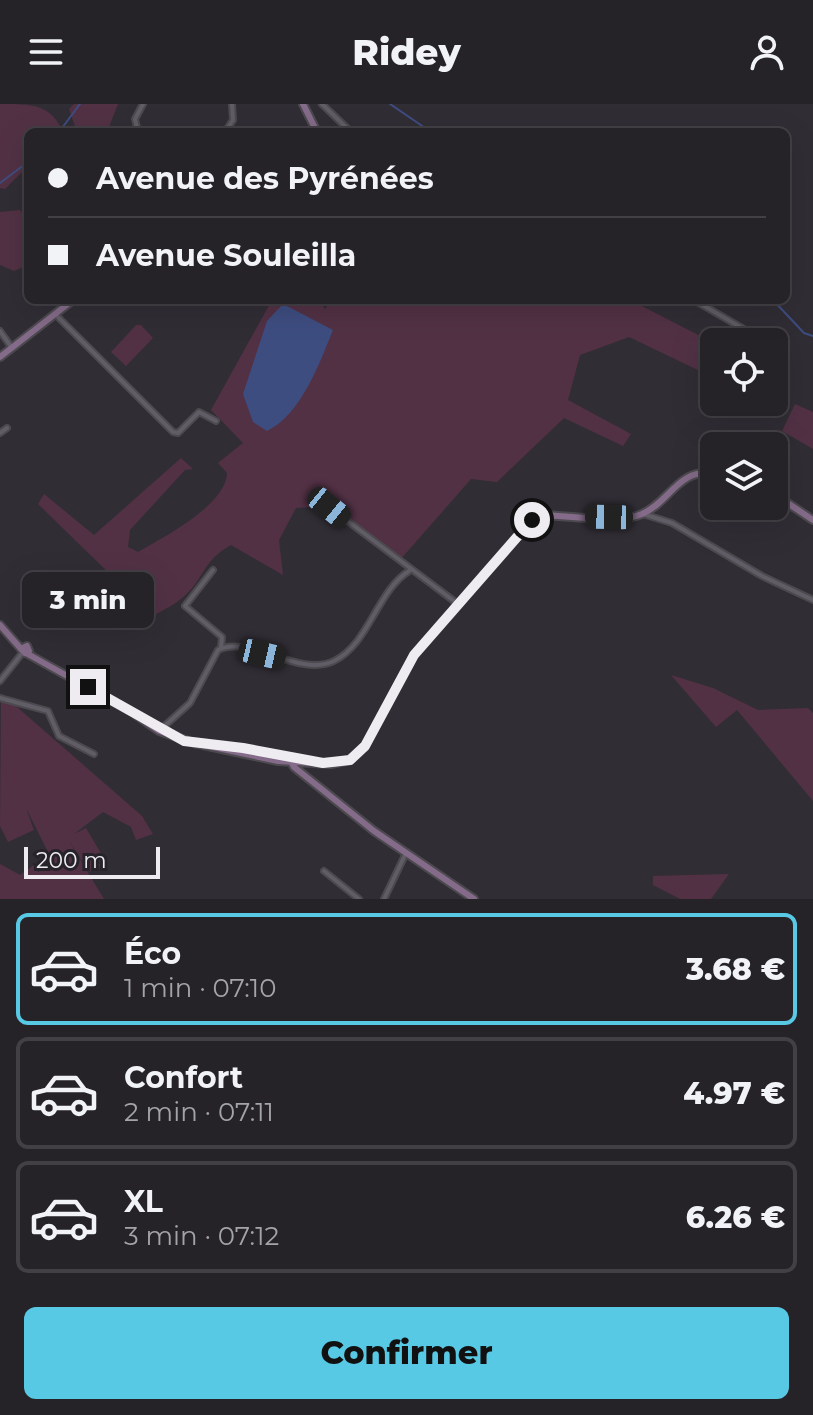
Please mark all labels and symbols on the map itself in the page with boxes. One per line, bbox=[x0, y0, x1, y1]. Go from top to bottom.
car bbox=[303, 483, 355, 531]
route start bbox=[514, 502, 550, 538]
car bbox=[585, 505, 633, 529]
callout: 3 min bbox=[22, 571, 154, 627]
car bbox=[236, 637, 288, 671]
route end bbox=[70, 669, 106, 705]
scale bar bbox=[24, 843, 160, 879]

